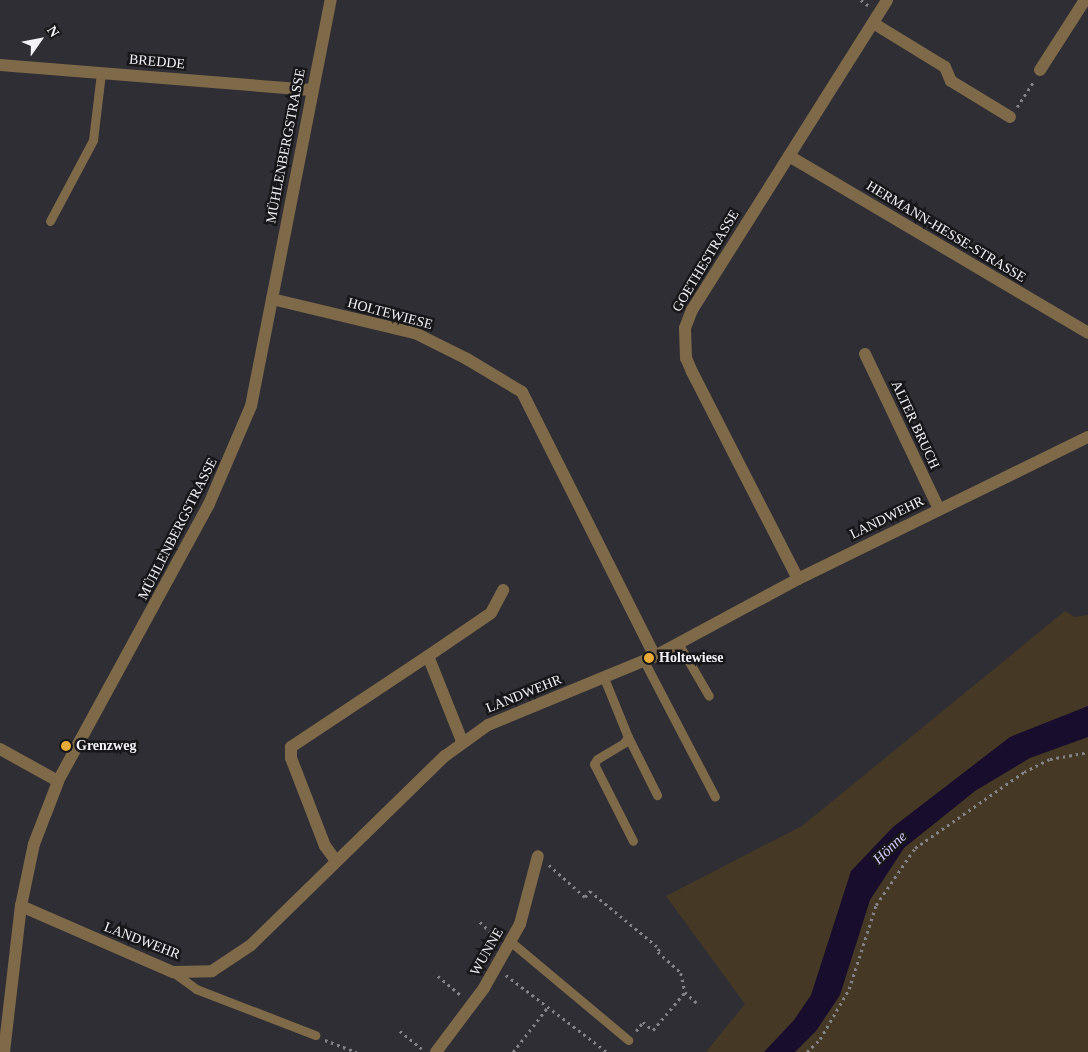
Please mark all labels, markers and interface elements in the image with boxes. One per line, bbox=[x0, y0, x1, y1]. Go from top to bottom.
north arrow bbox=[15, 15, 65, 65]
text: N bbox=[44, 23, 62, 40]
street label: BREDDE bbox=[128, 51, 186, 73]
street label: MÜHLENBERGSTRASSE bbox=[263, 67, 309, 225]
street label: HERMANN-HESSE-STRASSE bbox=[863, 178, 1029, 286]
street label: GOETHESTRASSE bbox=[669, 207, 743, 315]
street label: HOLTEWIESE bbox=[346, 295, 434, 333]
street label: ALTER BRUCH bbox=[887, 378, 943, 472]
street label: MÜHLENBERGSTRASSE bbox=[135, 455, 221, 603]
street label: LANDWEHR bbox=[847, 493, 927, 543]
place label: Holtewiese bbox=[659, 650, 724, 666]
marker: Holtewiese bbox=[643, 652, 655, 664]
street label: LANDWEHR bbox=[484, 671, 564, 717]
place label: Grenzweg bbox=[76, 738, 136, 754]
marker: Grenzweg bbox=[60, 740, 72, 752]
water label: Hönne bbox=[869, 828, 911, 868]
street label: LANDWEHR bbox=[102, 919, 182, 963]
street label: WUNNE bbox=[467, 925, 507, 979]

